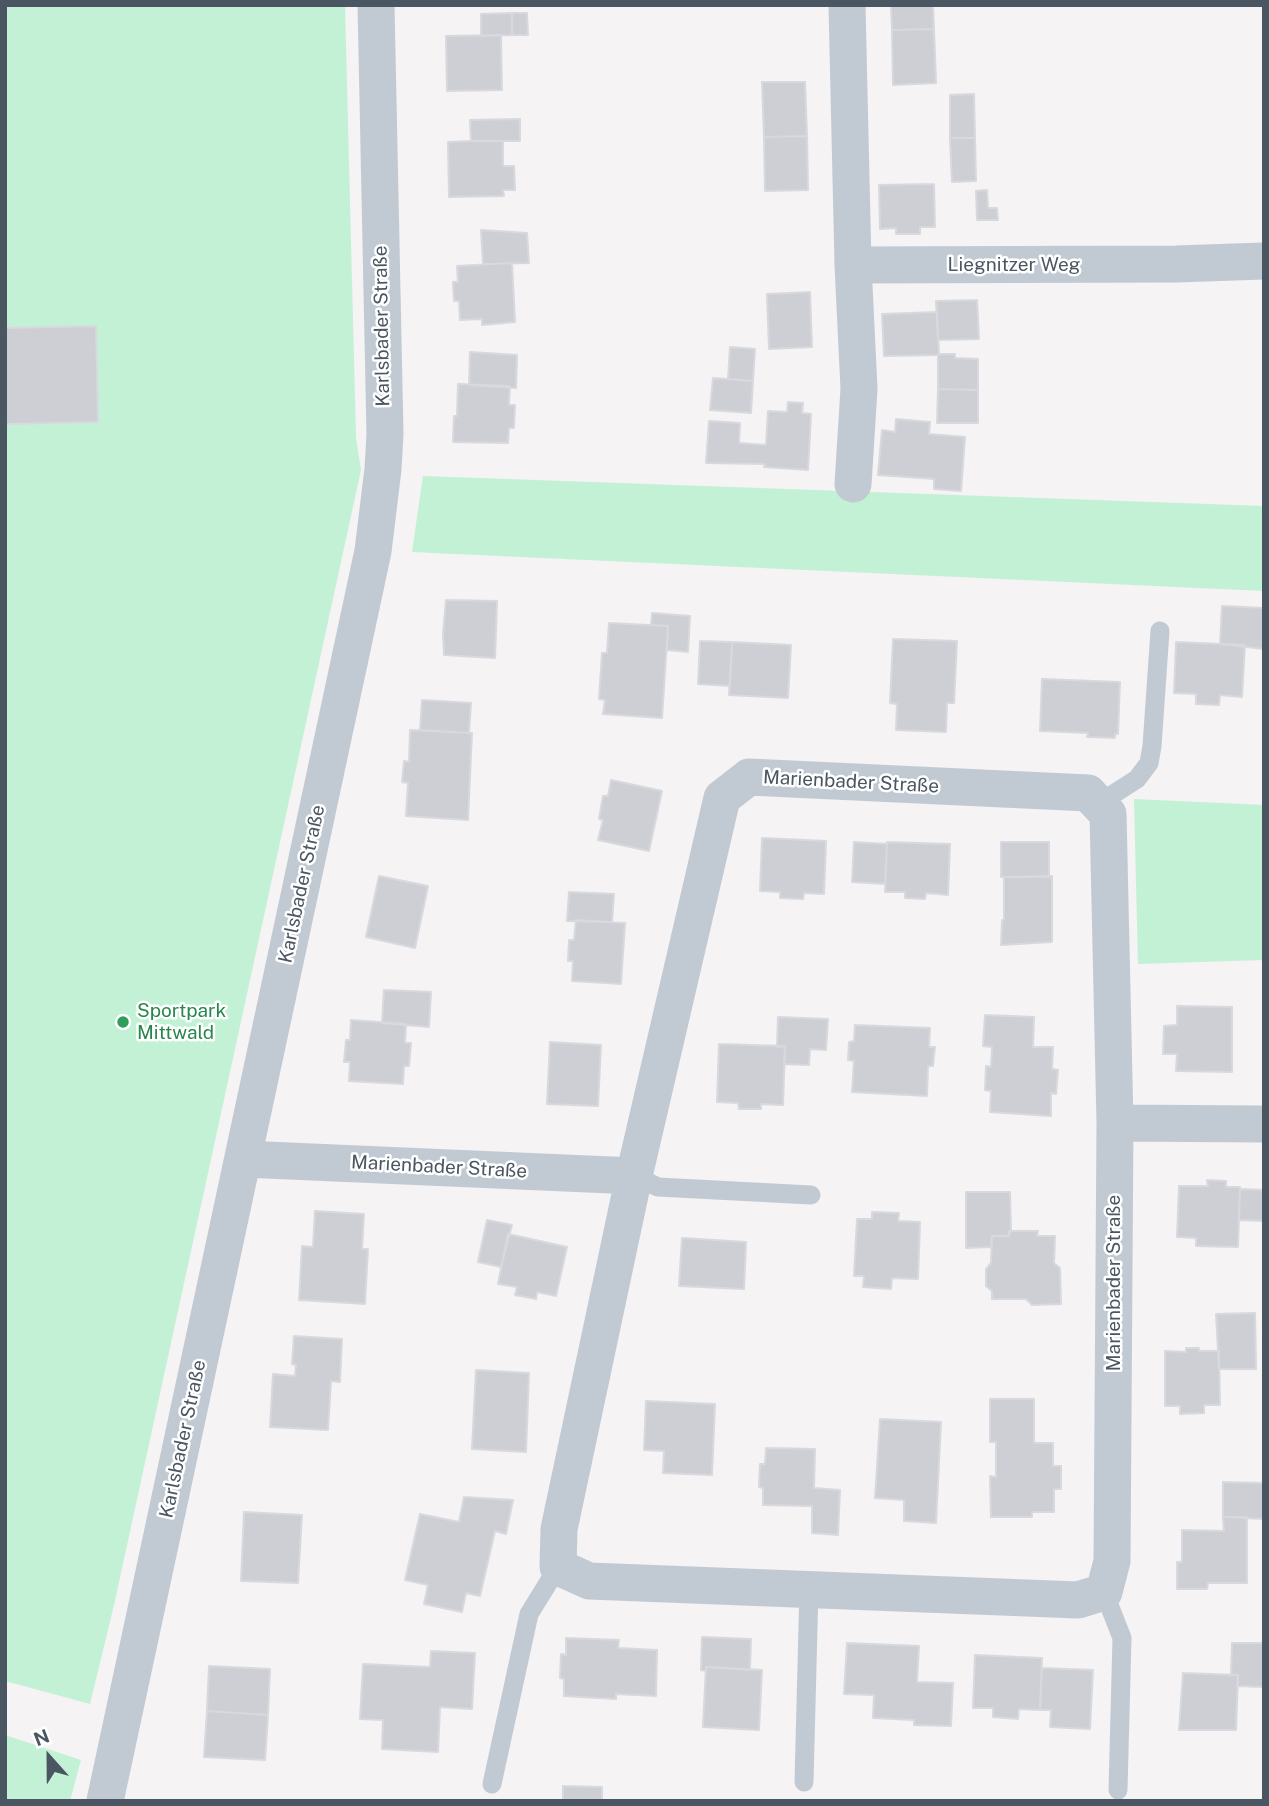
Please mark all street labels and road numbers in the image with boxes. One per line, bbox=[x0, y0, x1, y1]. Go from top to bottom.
street label: Karlsbader Straße bbox=[369, 245, 395, 407]
street label: Liegnitzer Weg bbox=[948, 254, 1080, 276]
street label: Marienbader Straße bbox=[762, 766, 940, 798]
street label: Karlsbader Straße bbox=[274, 803, 330, 965]
street label: Marienbader Straße bbox=[350, 1151, 528, 1183]
street label: Marienbader Straße bbox=[1103, 1195, 1125, 1371]
street label: Karlsbader Straße bbox=[155, 1358, 211, 1520]

